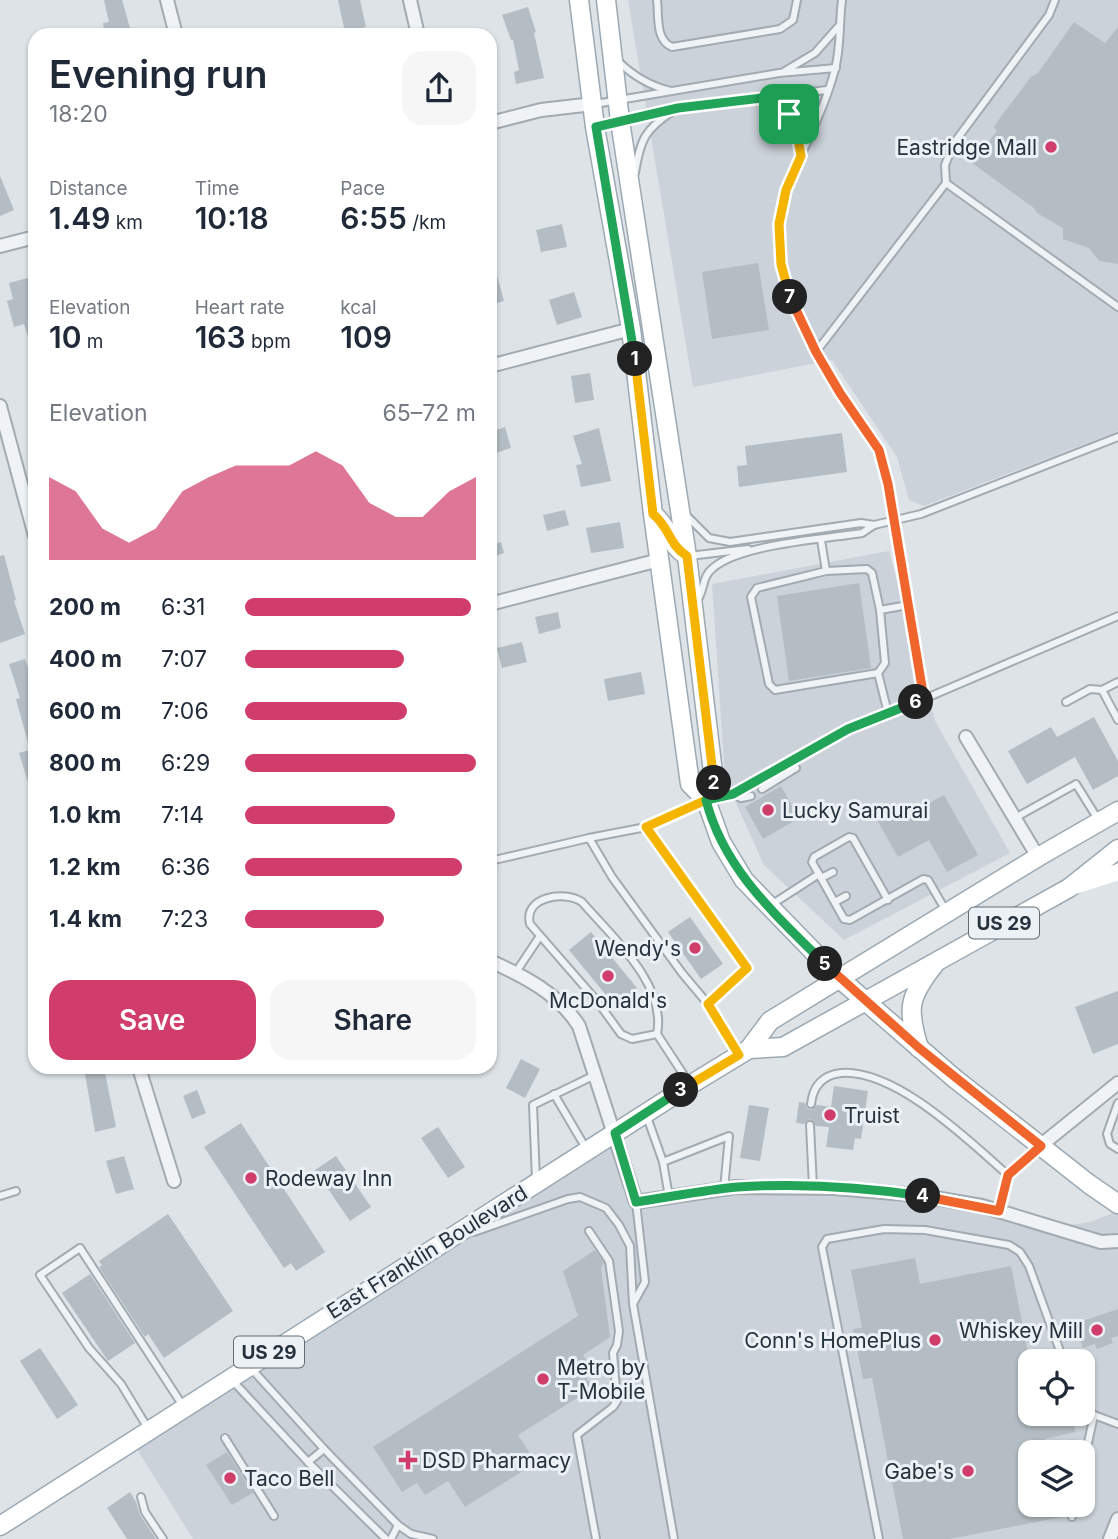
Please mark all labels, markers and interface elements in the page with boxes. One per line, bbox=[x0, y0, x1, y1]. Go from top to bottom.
text: Evening run bbox=[49, 51, 267, 97]
button: share bbox=[402, 51, 476, 125]
pin bbox=[759, 84, 819, 144]
icon: arrive bbox=[770, 95, 808, 133]
text: 18:20 bbox=[49, 100, 108, 128]
place label: Eastridge Mall bbox=[896, 135, 1037, 160]
marker: Eastridge Mall bbox=[1043, 139, 1059, 155]
text: Distance bbox=[49, 177, 127, 200]
text: Time bbox=[195, 177, 239, 200]
text: Pace bbox=[340, 177, 385, 200]
text: 1.49 bbox=[49, 200, 110, 236]
text: 10:18 bbox=[195, 200, 269, 236]
text: 6:55 bbox=[340, 200, 407, 236]
text: km bbox=[110, 211, 143, 234]
text: /km bbox=[407, 211, 446, 234]
pin: 7 bbox=[772, 280, 808, 314]
text: 7 bbox=[784, 285, 795, 308]
text: Elevation bbox=[49, 296, 130, 319]
text: Heart rate bbox=[195, 296, 285, 319]
text: kcal bbox=[340, 296, 377, 319]
text: 10 bbox=[49, 319, 81, 355]
text: 163 bbox=[195, 319, 246, 355]
text: 109 bbox=[340, 319, 392, 355]
text: m bbox=[81, 330, 103, 353]
text: bpm bbox=[246, 330, 291, 353]
pin: 1 bbox=[618, 342, 652, 376]
text: 1 bbox=[630, 347, 639, 370]
text: Elevation bbox=[49, 399, 148, 427]
text: 65–72 m bbox=[383, 399, 476, 427]
text: 200 m bbox=[49, 593, 121, 621]
text: 6:31 bbox=[161, 593, 205, 621]
text: 400 m bbox=[49, 645, 122, 673]
text: 7:07 bbox=[161, 645, 207, 673]
pin: 6 bbox=[898, 684, 934, 720]
text: 6 bbox=[909, 690, 922, 713]
text: 600 m bbox=[49, 697, 121, 725]
text: 7:06 bbox=[161, 697, 209, 725]
text: 800 m bbox=[49, 749, 121, 777]
text: 6:29 bbox=[161, 749, 210, 777]
pin: 2 bbox=[696, 766, 732, 800]
text: 2 bbox=[708, 771, 719, 794]
place label: Lucky Samurai bbox=[782, 798, 928, 823]
text: 1.0 km bbox=[49, 801, 121, 829]
text: 7:14 bbox=[161, 801, 204, 829]
marker: Lucky Samurai bbox=[760, 802, 776, 818]
text: 1.2 km bbox=[49, 853, 121, 881]
text: 6:36 bbox=[161, 853, 210, 881]
text: 1.4 km bbox=[49, 905, 122, 933]
text: 7:23 bbox=[161, 905, 208, 933]
road number: US 29 bbox=[969, 908, 1039, 939]
place label: Wendy's bbox=[595, 936, 681, 961]
marker: Wendy's bbox=[687, 940, 703, 956]
pin: 5 bbox=[808, 946, 842, 982]
text: 5 bbox=[818, 952, 831, 975]
marker: McDonald's bbox=[600, 968, 616, 984]
button: Save bbox=[49, 980, 256, 1060]
button: Share bbox=[270, 980, 476, 1060]
place label: McDonald's bbox=[549, 988, 667, 1013]
pin: 3 bbox=[664, 1072, 698, 1108]
text: 3 bbox=[674, 1078, 687, 1101]
place label: Truist bbox=[844, 1103, 900, 1128]
marker: Truist bbox=[822, 1107, 838, 1123]
place label: Rodeway Inn bbox=[265, 1166, 392, 1191]
marker: Rodeway Inn bbox=[243, 1170, 259, 1186]
pin: 4 bbox=[906, 1178, 940, 1214]
street label: East Franklin Boulevard bbox=[322, 1180, 532, 1324]
text: 4 bbox=[916, 1184, 929, 1207]
place label: Whiskey Mill bbox=[959, 1318, 1083, 1343]
marker: Whiskey Mill bbox=[1089, 1322, 1105, 1338]
place label: Conn's HomePlus bbox=[744, 1328, 921, 1353]
marker: Conn's HomePlus bbox=[927, 1332, 943, 1348]
road number: US 29 bbox=[234, 1336, 304, 1368]
map controls bbox=[1018, 1349, 1095, 1517]
button: locate bbox=[1018, 1349, 1095, 1426]
place label: Metro by T-Mobile bbox=[557, 1355, 646, 1404]
marker: Metro by T-Mobile bbox=[535, 1371, 551, 1387]
button: layers bbox=[1018, 1440, 1095, 1517]
place label: DSD Pharmacy bbox=[422, 1448, 571, 1473]
marker: DSD Pharmacy bbox=[400, 1452, 416, 1468]
place label: Gabe's bbox=[884, 1459, 954, 1484]
marker: Gabe's bbox=[960, 1463, 976, 1479]
place label: Taco Bell bbox=[244, 1466, 334, 1491]
marker: Taco Bell bbox=[222, 1470, 238, 1486]

